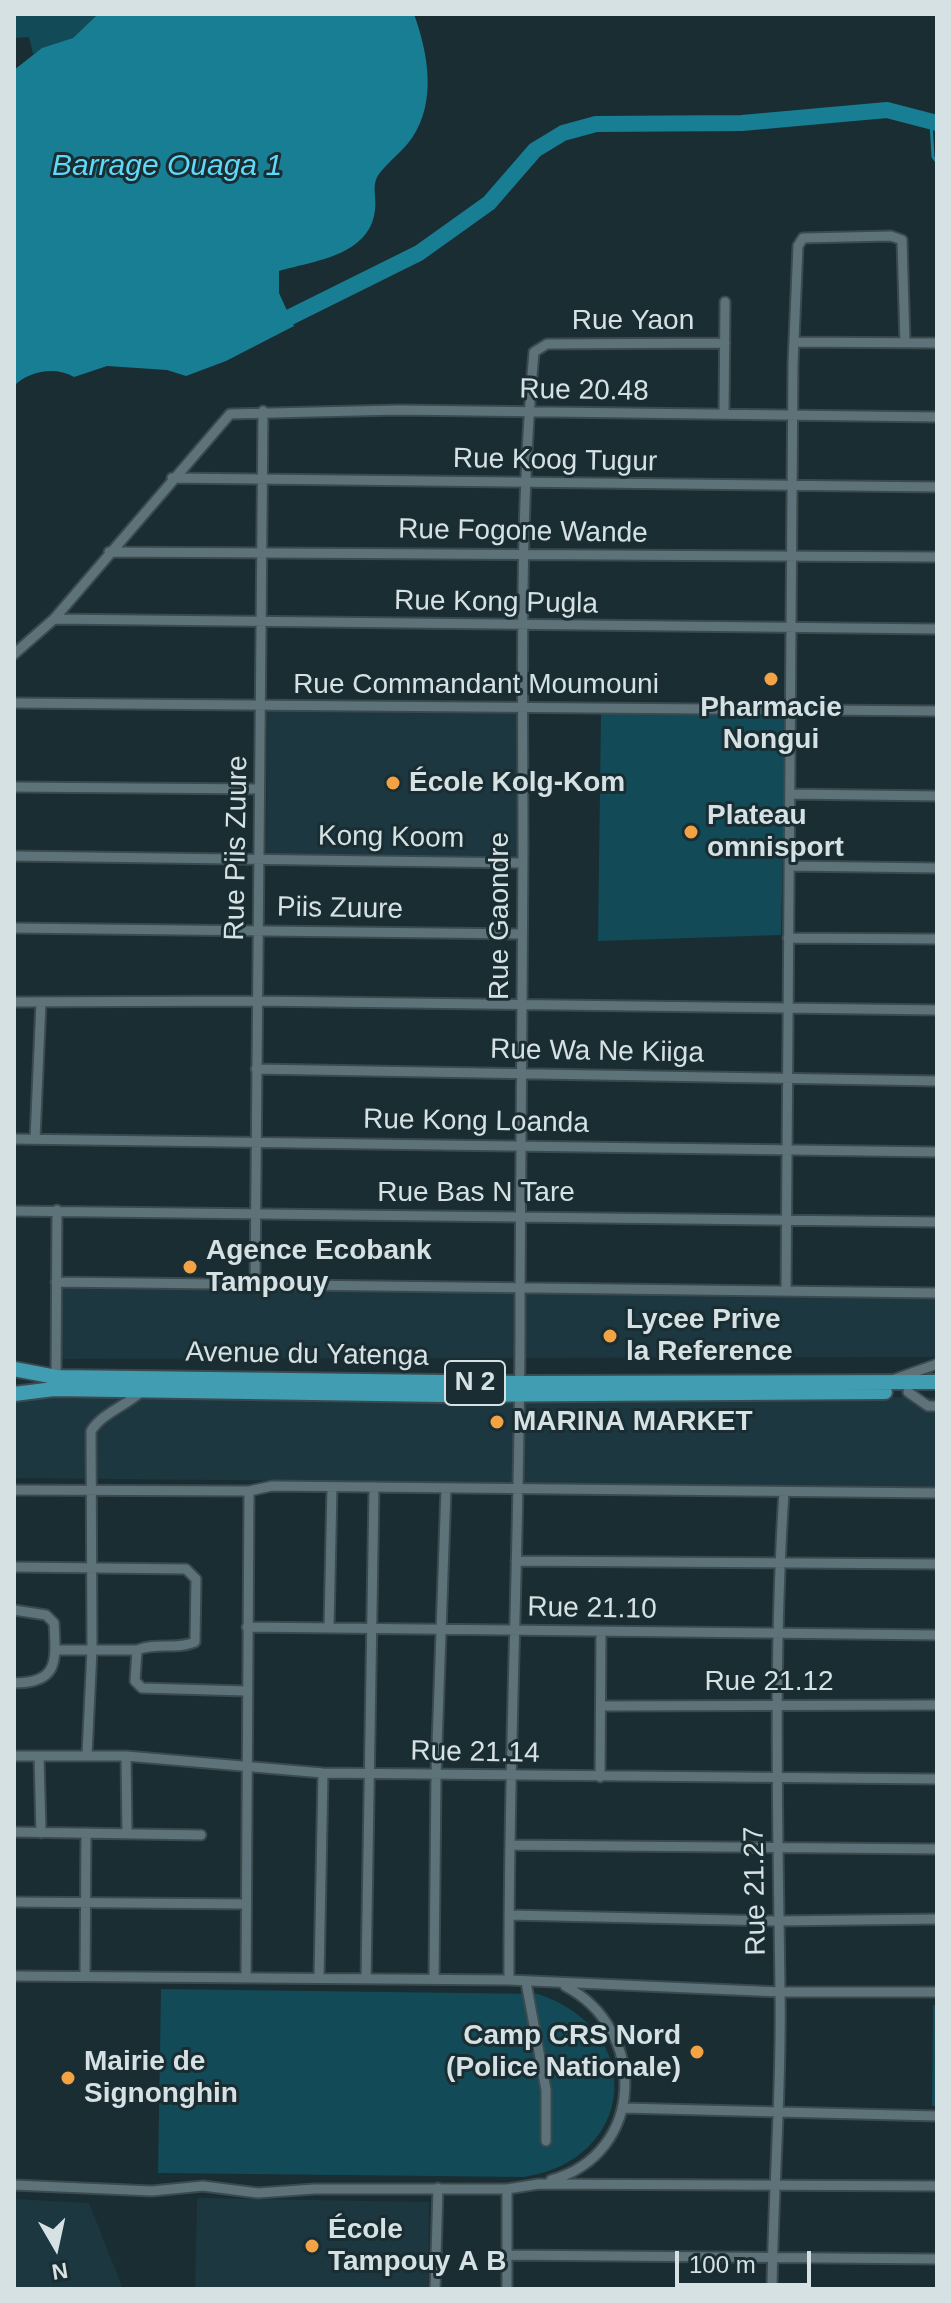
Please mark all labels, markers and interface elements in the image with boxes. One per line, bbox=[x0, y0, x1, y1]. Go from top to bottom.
water label: Barrage Ouaga 1 bbox=[52, 149, 282, 185]
street label: Rue Yaon bbox=[572, 304, 694, 338]
street label: Rue 20.48 bbox=[519, 373, 649, 409]
street label: Rue Koog Tugur bbox=[453, 442, 657, 480]
street label: Rue Fogone Wande bbox=[398, 513, 648, 551]
street label: Rue Kong Pugla bbox=[394, 584, 598, 622]
street label: Rue Commandant Moumouni bbox=[293, 668, 659, 702]
marker: Pharmacie Nongui bbox=[762, 670, 780, 688]
place label: Pharmacie Nongui bbox=[700, 691, 842, 757]
street label: Rue Piis Zuure bbox=[219, 755, 255, 941]
place label: École Kolg-Kom bbox=[409, 766, 625, 800]
marker: École Kolg-Kom bbox=[384, 774, 402, 792]
place label: Plateau omnisport bbox=[707, 799, 844, 865]
street label: Kong Koom bbox=[318, 820, 464, 856]
marker: Plateau omnisport bbox=[682, 823, 700, 841]
street label: Rue Gaondre bbox=[483, 832, 517, 1000]
street label: Piis Zuure bbox=[277, 891, 403, 927]
street label: Rue Wa Ne Kiiga bbox=[490, 1033, 704, 1071]
street label: Rue Kong Loanda bbox=[363, 1103, 589, 1141]
street label: Rue Bas N Tare bbox=[377, 1176, 575, 1210]
place label: Agence Ecobank Tampouy bbox=[206, 1234, 432, 1300]
marker: Agence Ecobank Tampouy bbox=[181, 1258, 199, 1276]
place label: Lycee Prive la Reference bbox=[626, 1303, 793, 1369]
marker: Lycee Prive la Reference bbox=[601, 1327, 619, 1345]
street label: Avenue du Yatenga bbox=[185, 1336, 429, 1374]
road number: N 2 bbox=[445, 1361, 505, 1405]
place label: MARINA MARKET bbox=[513, 1405, 753, 1439]
marker: MARINA MARKET bbox=[488, 1413, 506, 1431]
street label: Rue 21.10 bbox=[527, 1591, 657, 1627]
street label: Rue 21.12 bbox=[704, 1665, 834, 1699]
street label: Rue 21.14 bbox=[410, 1735, 540, 1771]
street label: Rue 21.27 bbox=[738, 1826, 774, 1956]
place label: Camp CRS Nord (Police Nationale) bbox=[446, 2019, 681, 2085]
marker: Camp CRS Nord (Police Nationale) bbox=[688, 2043, 706, 2061]
place label: Mairie de Signonghin bbox=[84, 2045, 238, 2111]
marker: Mairie de Signonghin bbox=[59, 2069, 77, 2087]
north arrow bbox=[16, 2207, 96, 2287]
place label: École Tampouy A B bbox=[328, 2213, 506, 2279]
scale bar bbox=[679, 2235, 815, 2285]
marker: École Tampouy A B bbox=[303, 2237, 321, 2255]
text: 100 m bbox=[689, 2251, 756, 2278]
text: N bbox=[50, 2258, 70, 2285]

